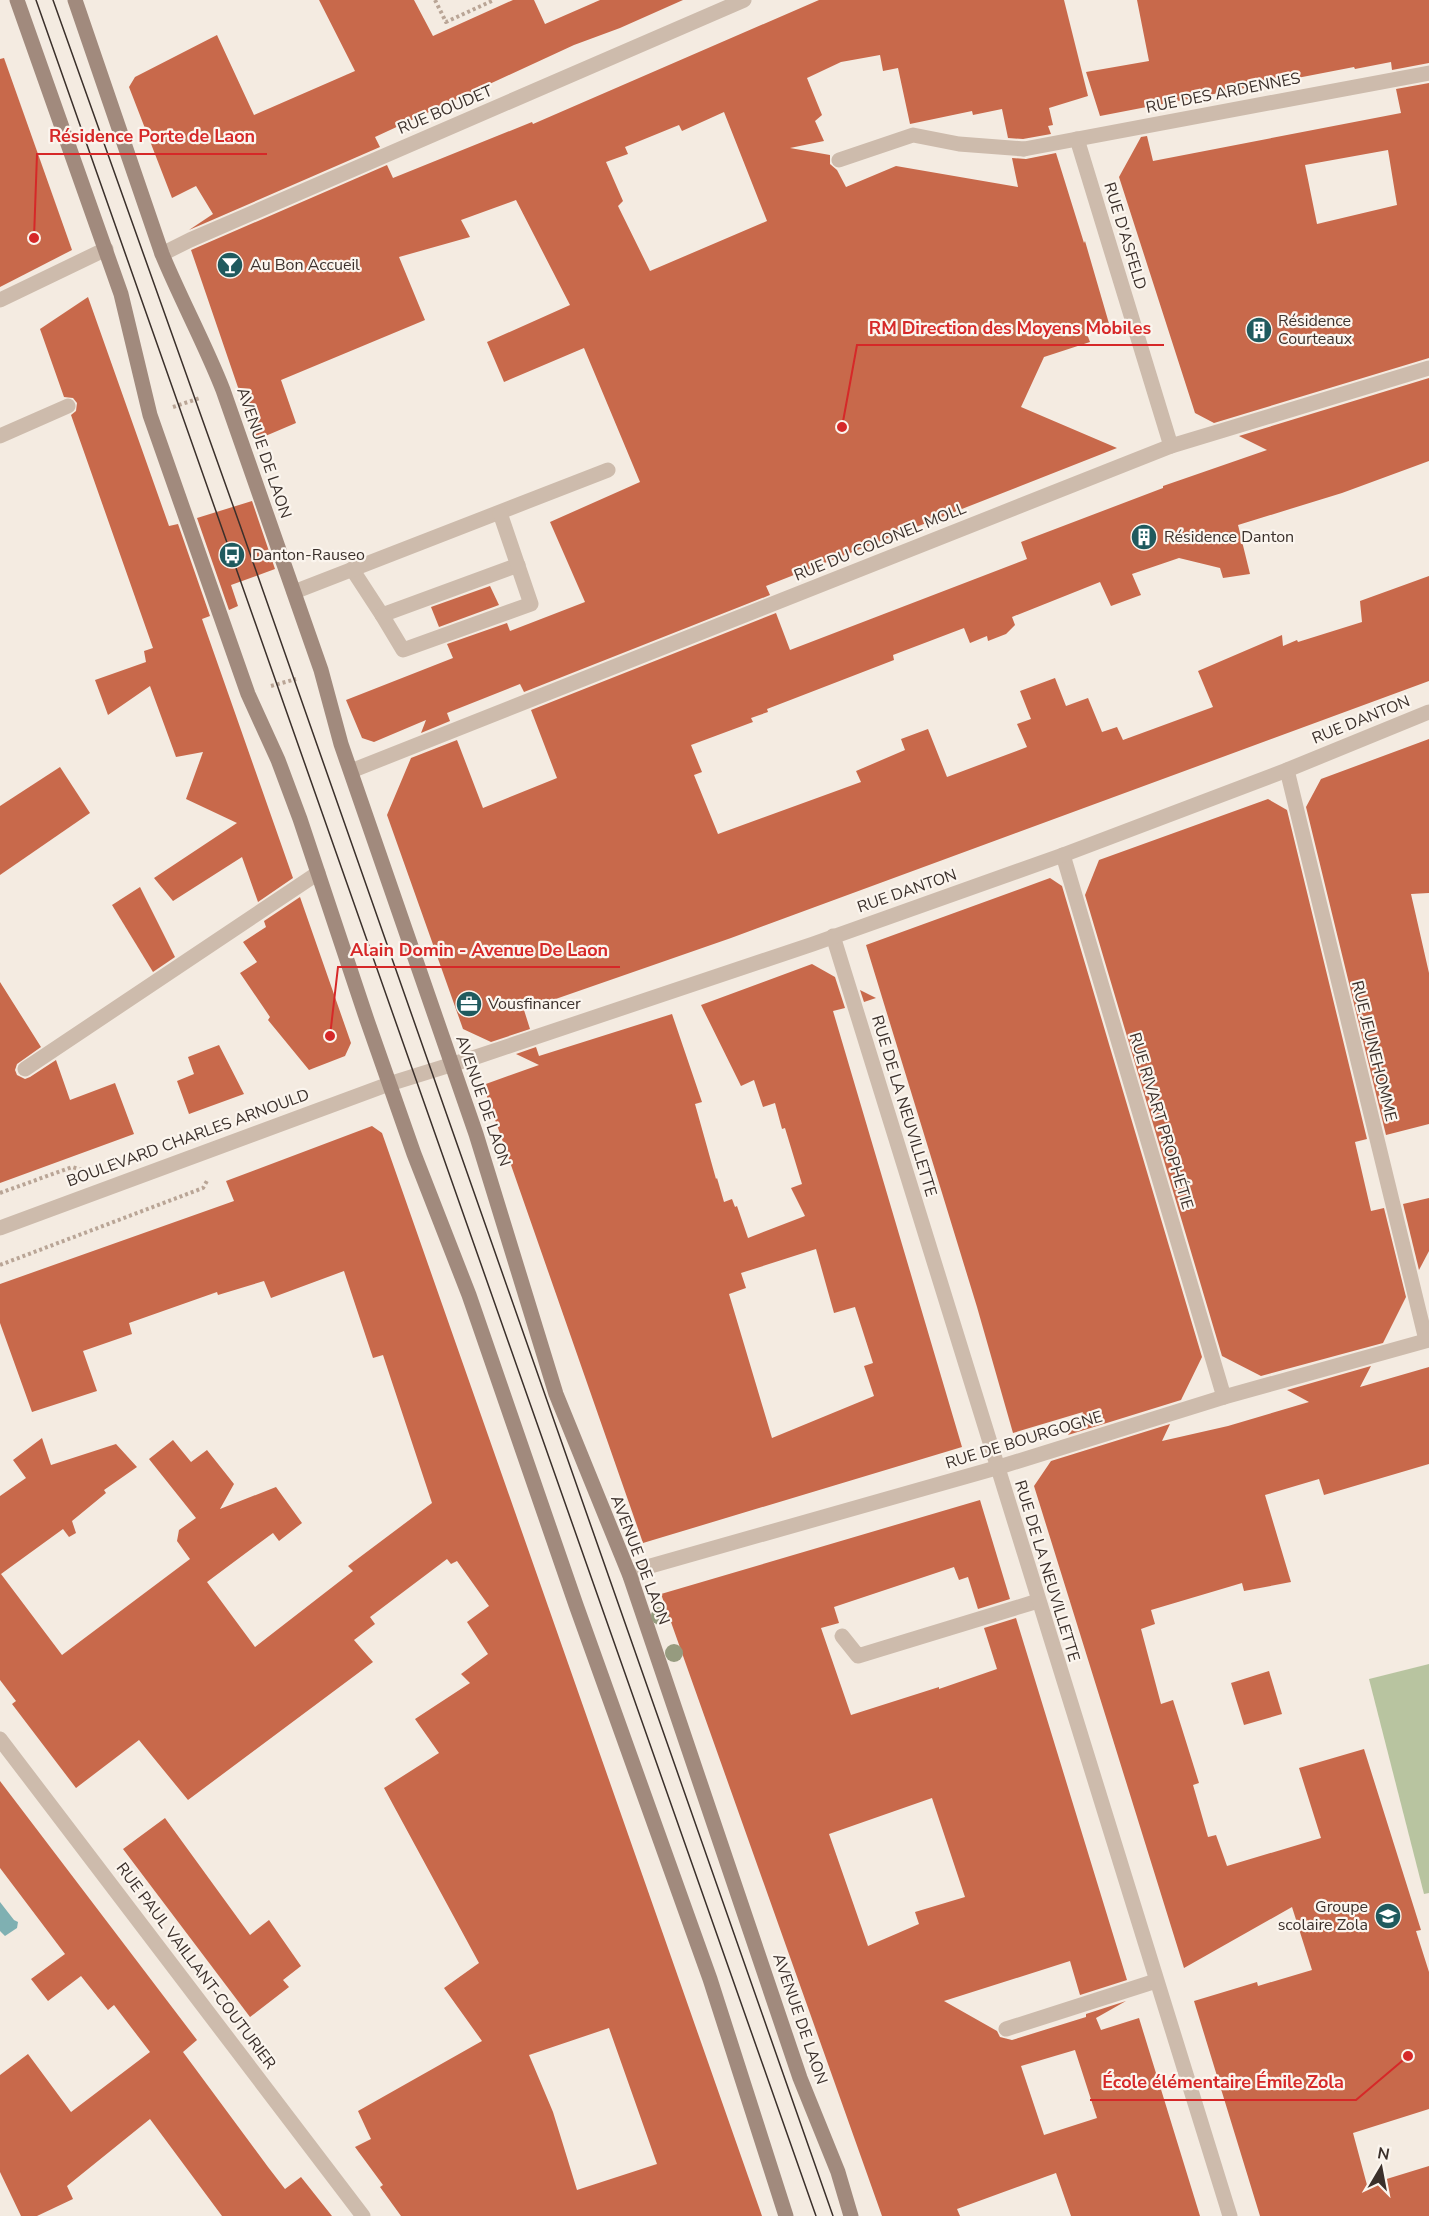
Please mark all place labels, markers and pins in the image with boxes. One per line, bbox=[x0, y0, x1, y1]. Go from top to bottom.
callout: Résidence Porte de Laon bbox=[37, 118, 267, 154]
bar icon: Au Bon Accueil bbox=[215, 250, 245, 280]
place label: Au Bon Accueil bbox=[250, 254, 360, 276]
callout: RM Direction des Moyens Mobiles bbox=[857, 309, 1164, 345]
place label: Résidence Courteaux bbox=[1278, 310, 1353, 350]
building icon: Résidence Courteaux bbox=[1244, 315, 1274, 345]
building icon: Résidence Danton bbox=[1129, 522, 1159, 552]
place label: Résidence Danton bbox=[1164, 526, 1294, 548]
bus stop icon: Danton-Rauseo bbox=[217, 540, 247, 570]
place label: Danton-Rauseo bbox=[252, 544, 365, 566]
callout: Alain Domin - Avenue De Laon bbox=[338, 931, 620, 967]
office icon: Vousfinancer bbox=[454, 989, 484, 1019]
place label: Vousfinancer bbox=[487, 993, 581, 1015]
place label: Groupe scolaire Zola bbox=[1278, 1896, 1368, 1936]
school or university icon: Groupe scolaire Zola bbox=[1373, 1901, 1403, 1931]
callout: École élémentaire Émile Zola bbox=[1090, 2064, 1356, 2100]

